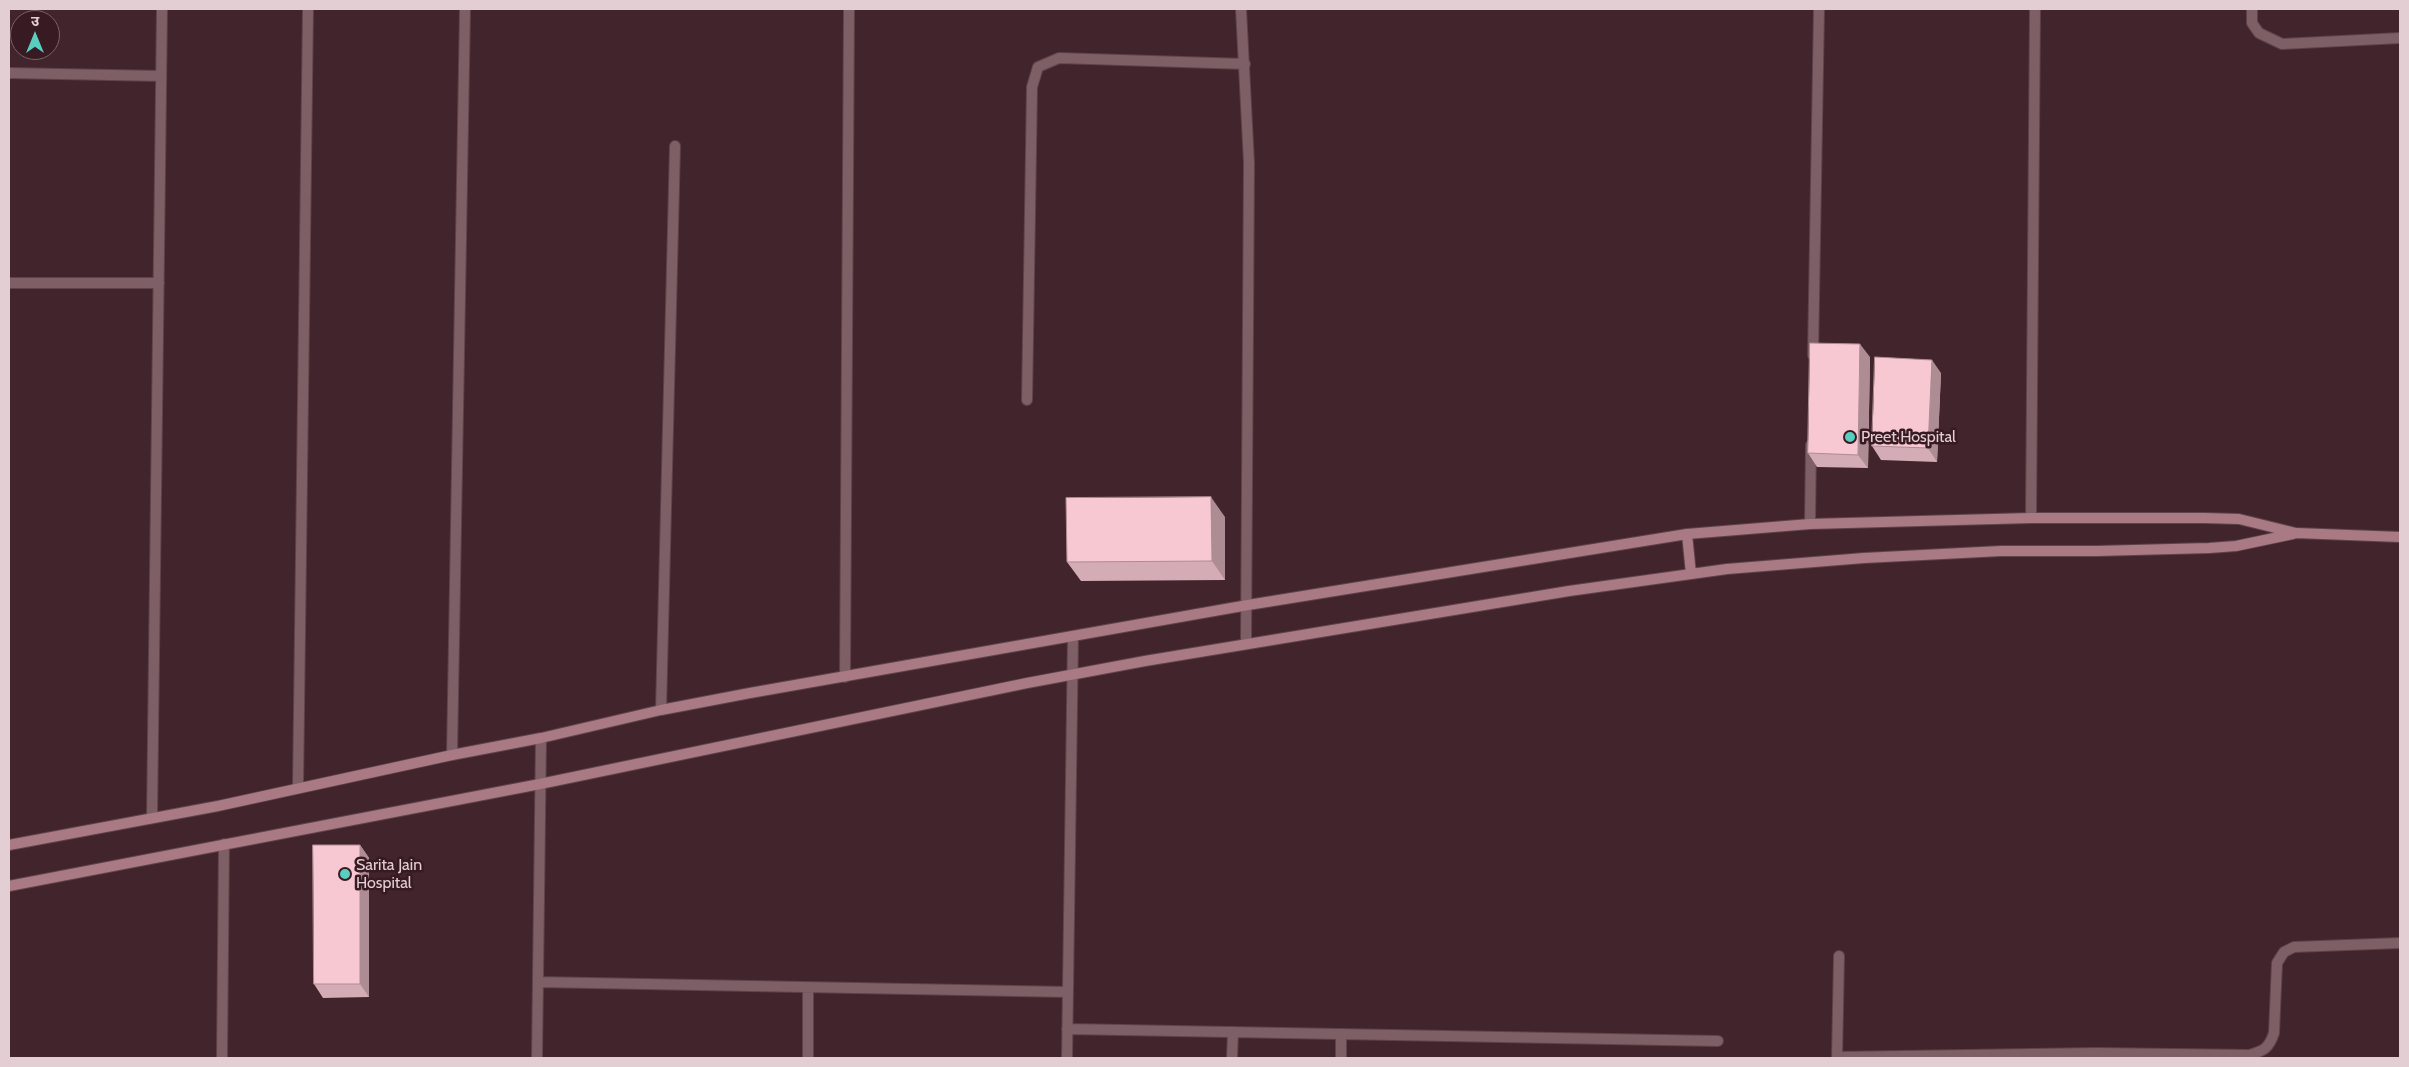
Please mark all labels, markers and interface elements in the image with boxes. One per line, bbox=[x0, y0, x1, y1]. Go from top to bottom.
north arrow bbox=[10, 10, 60, 60]
text: उ bbox=[31, 12, 39, 30]
place label: Preet Hospital bbox=[1861, 427, 1956, 447]
marker: Preet Hospital bbox=[1843, 430, 1857, 444]
place label: Sarita Jain Hospital bbox=[356, 855, 422, 893]
marker: Sarita Jain Hospital bbox=[338, 867, 352, 881]

